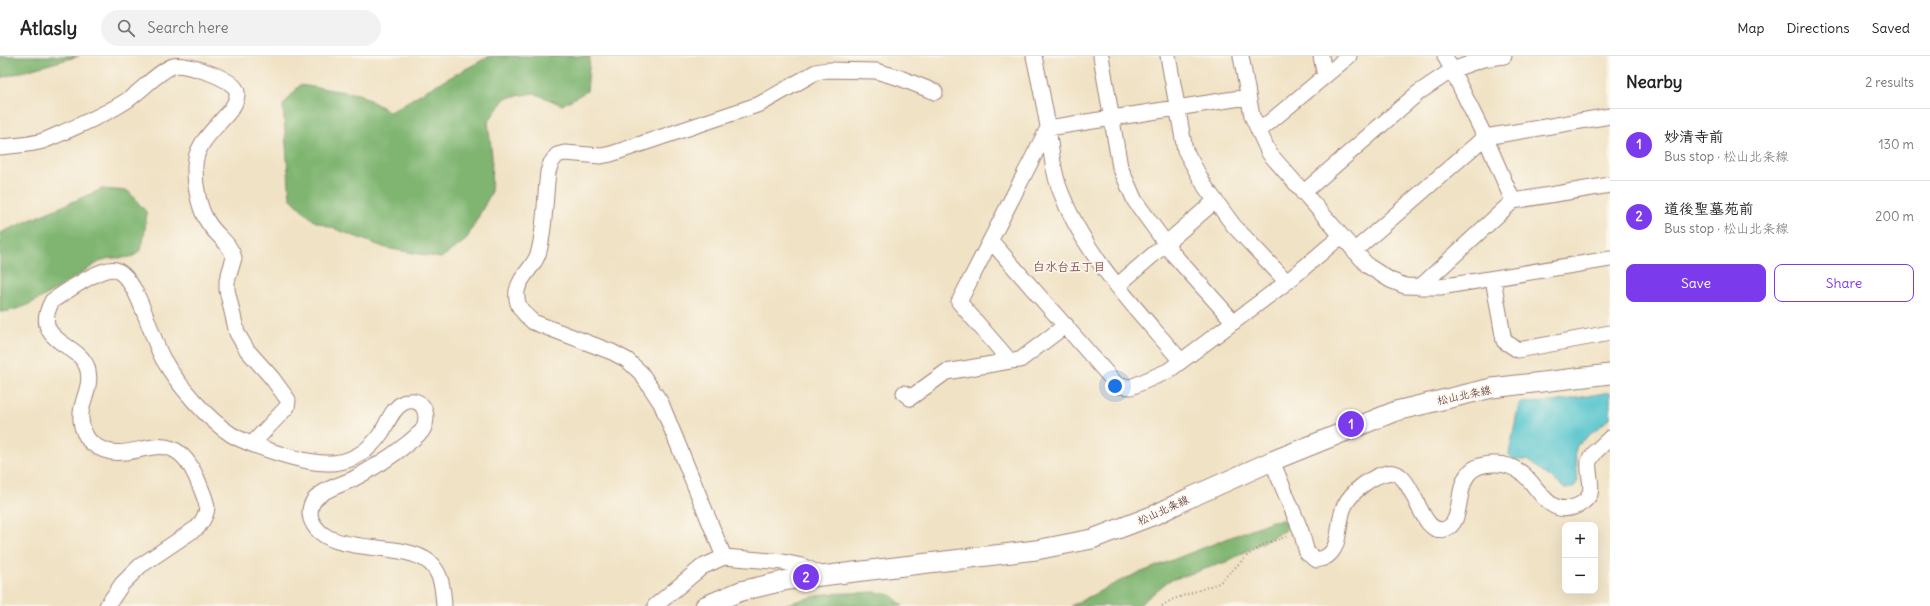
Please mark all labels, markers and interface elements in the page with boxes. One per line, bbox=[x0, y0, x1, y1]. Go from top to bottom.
search box bbox=[101, 10, 381, 46]
text: Atlasly bbox=[20, 16, 77, 40]
icon: search bbox=[115, 17, 137, 39]
text: Search here bbox=[147, 18, 229, 37]
text: Map bbox=[1737, 19, 1764, 37]
text: Directions bbox=[1786, 19, 1850, 37]
text: Saved bbox=[1872, 19, 1910, 37]
text: Nearby bbox=[1626, 71, 1682, 93]
text: 2 results bbox=[1865, 74, 1914, 91]
text: 妙清寺前 bbox=[1664, 127, 1724, 146]
text: 1 bbox=[1636, 136, 1642, 153]
text: 130 m bbox=[1878, 136, 1914, 153]
text: Bus stop · 松山北条線 bbox=[1664, 148, 1788, 165]
text: 道後聖墓苑前 bbox=[1664, 199, 1754, 218]
text: 2 bbox=[1635, 208, 1643, 225]
text: 200 m bbox=[1875, 208, 1914, 225]
text: Bus stop · 松山北条線 bbox=[1664, 220, 1788, 237]
district label: 白水台五丁目 bbox=[1033, 259, 1105, 274]
button: Save bbox=[1626, 264, 1766, 302]
button: Share bbox=[1774, 264, 1914, 302]
your location bbox=[1105, 376, 1125, 396]
street label: 松山北条線 bbox=[1436, 382, 1492, 408]
pin: 1 bbox=[1338, 409, 1364, 439]
street label: 松山北条線 bbox=[1135, 492, 1191, 528]
map controls bbox=[1562, 522, 1598, 594]
button: + bbox=[1562, 522, 1598, 558]
button: − bbox=[1562, 558, 1598, 594]
pin: 2 bbox=[793, 562, 819, 592]

